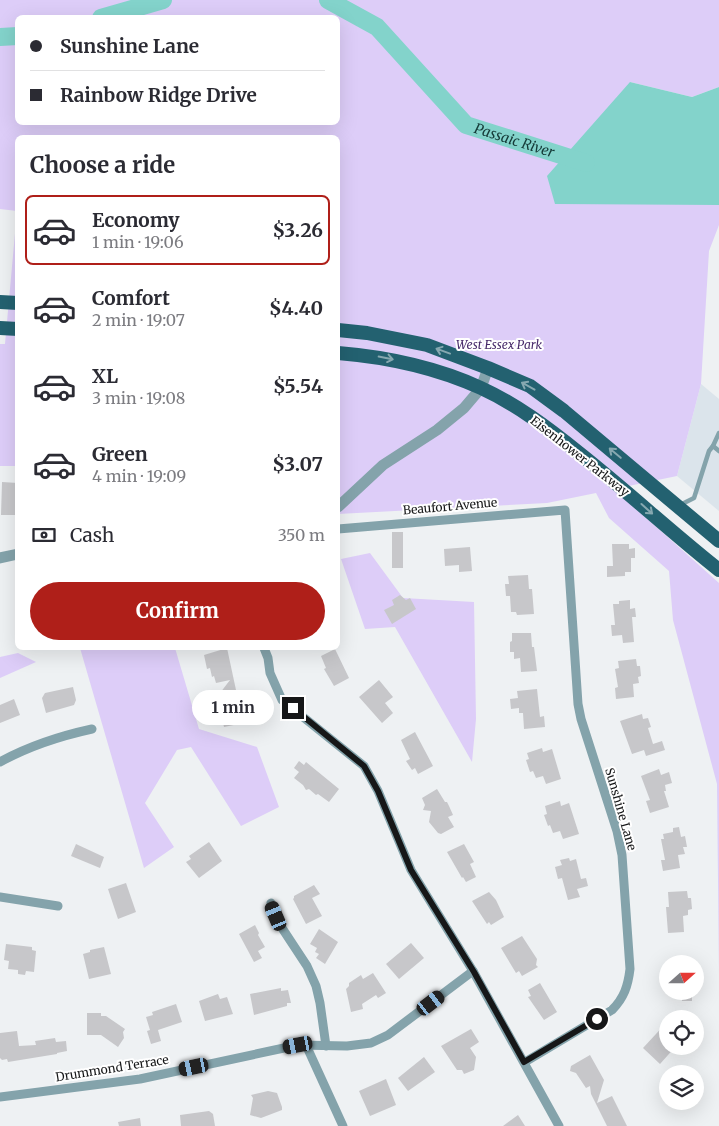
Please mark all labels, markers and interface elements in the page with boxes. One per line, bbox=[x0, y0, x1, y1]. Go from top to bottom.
text: Sunshine Lane bbox=[60, 34, 199, 58]
text: Rainbow Ridge Drive bbox=[60, 83, 257, 107]
water label: Passaic River bbox=[472, 119, 557, 161]
text: Choose a ride bbox=[30, 151, 175, 179]
icon: car bbox=[32, 208, 77, 253]
text: Economy bbox=[92, 208, 180, 232]
text: $3.26 bbox=[272, 218, 323, 242]
text: 1 min · 19:06 bbox=[92, 232, 184, 252]
icon: car bbox=[32, 286, 77, 331]
text: Comfort bbox=[92, 286, 170, 310]
text: $4.40 bbox=[269, 296, 323, 320]
text: 2 min · 19:07 bbox=[92, 310, 185, 330]
park label: West Essex Park bbox=[456, 337, 542, 352]
one-way arrow bbox=[436, 346, 451, 355]
one-way arrow bbox=[377, 354, 393, 364]
icon: car bbox=[32, 364, 77, 409]
text: XL bbox=[92, 364, 118, 388]
text: $5.54 bbox=[273, 374, 323, 398]
one-way arrow bbox=[522, 381, 536, 391]
text: 3 min · 19:08 bbox=[92, 388, 185, 408]
street label: Eisenhower Parkway bbox=[528, 413, 632, 499]
icon: car bbox=[32, 442, 77, 487]
text: Green bbox=[92, 442, 148, 466]
one-way arrow bbox=[608, 447, 621, 459]
text: $3.07 bbox=[272, 452, 323, 476]
text: 4 min · 19:09 bbox=[92, 466, 186, 486]
street label: Beaufort Avenue bbox=[402, 494, 498, 518]
one-way arrow bbox=[640, 503, 653, 515]
icon: cash bbox=[30, 521, 58, 549]
text: Cash bbox=[70, 523, 114, 547]
text: 350 m bbox=[278, 525, 325, 545]
button: Confirm bbox=[30, 582, 325, 640]
callout: 1 min bbox=[193, 690, 276, 726]
text: 1 min bbox=[211, 697, 255, 717]
route end bbox=[282, 697, 304, 719]
street label: Sunshine Lane bbox=[602, 766, 640, 852]
car bbox=[263, 899, 288, 933]
north arrow bbox=[659, 955, 704, 1000]
map controls bbox=[659, 955, 704, 1110]
car bbox=[414, 988, 447, 1018]
route start bbox=[586, 1008, 608, 1030]
button: locate bbox=[659, 1010, 704, 1055]
car bbox=[281, 1035, 314, 1055]
street label: Drummond Terrace bbox=[54, 1052, 170, 1084]
car bbox=[177, 1057, 210, 1077]
button: layers bbox=[659, 1065, 704, 1110]

